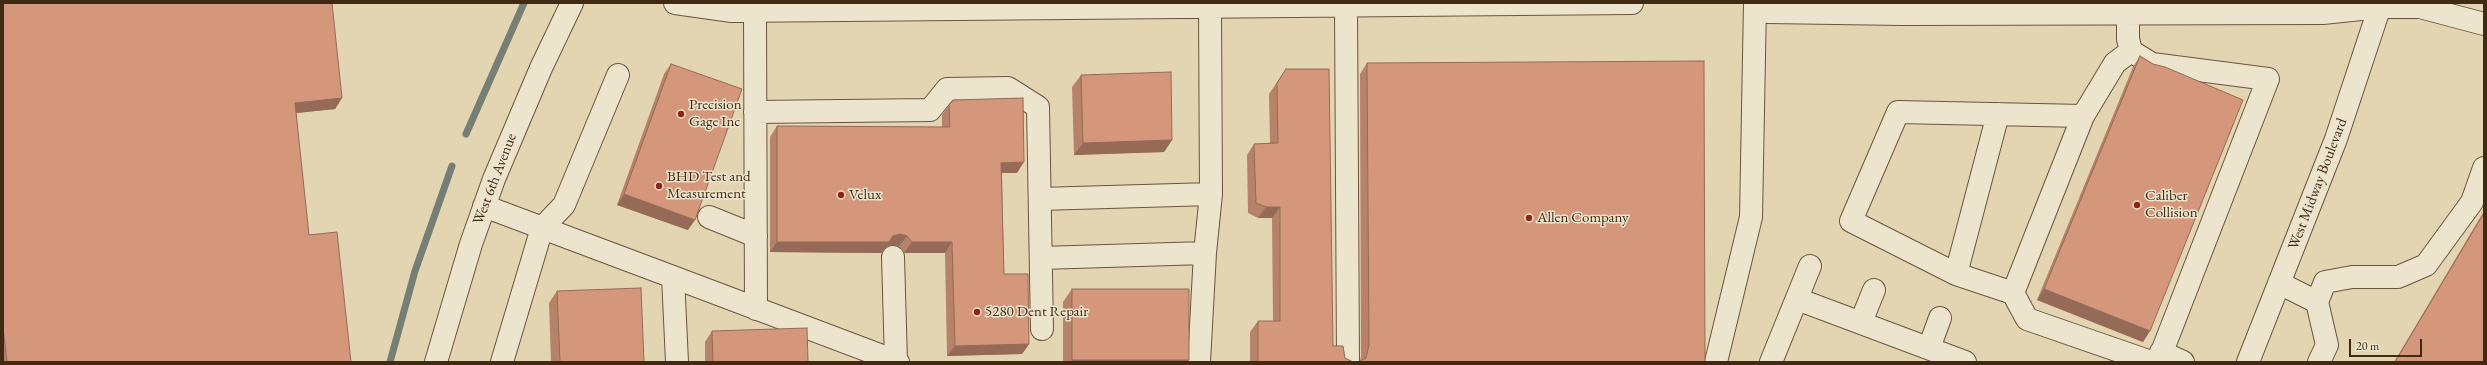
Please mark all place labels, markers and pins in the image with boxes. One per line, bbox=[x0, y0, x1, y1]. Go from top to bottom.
place label: Precision Gage Inc bbox=[689, 96, 742, 131]
marker: Precision Gage Inc bbox=[676, 109, 686, 119]
place label: BHD Test and Measurement bbox=[667, 168, 751, 203]
marker: BHD Test and Measurement bbox=[654, 181, 664, 191]
place label: Velux bbox=[849, 186, 881, 204]
place label: Caliber Collision bbox=[2145, 187, 2198, 222]
marker: Velux bbox=[836, 190, 846, 200]
marker: Caliber Collision bbox=[2132, 200, 2142, 210]
place label: Allen Company bbox=[1537, 209, 1628, 227]
marker: Allen Company bbox=[1524, 213, 1534, 223]
place label: 5280 Dent Repair bbox=[985, 303, 1088, 321]
marker: 5280 Dent Repair bbox=[972, 307, 982, 317]

